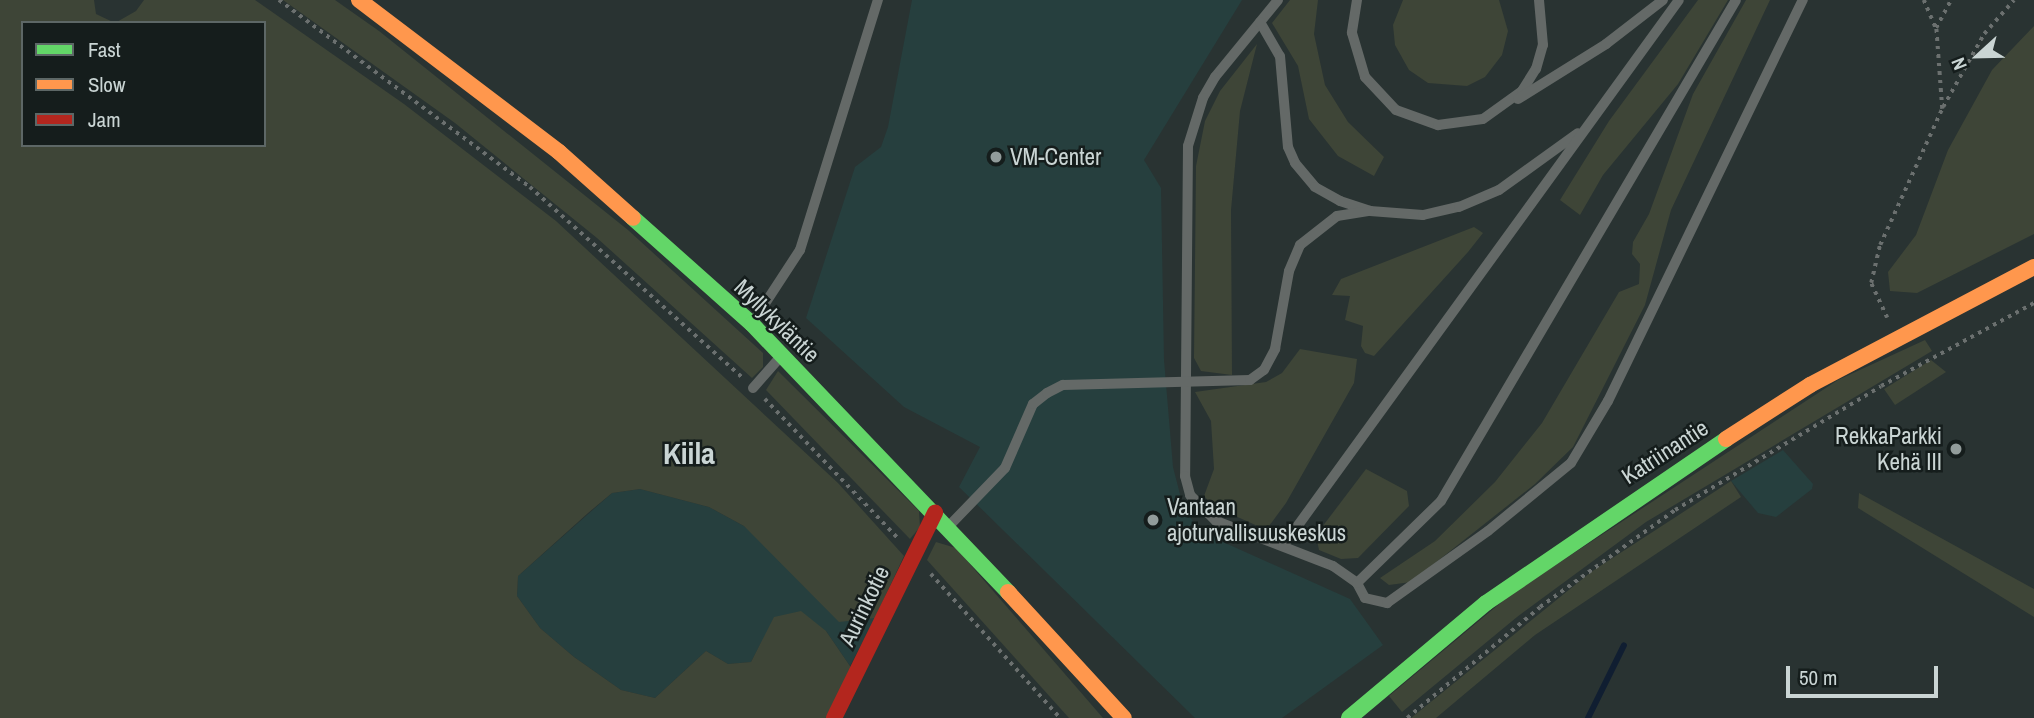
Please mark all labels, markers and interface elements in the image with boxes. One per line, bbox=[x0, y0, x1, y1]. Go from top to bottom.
legend bbox=[21, 21, 266, 147]
north arrow bbox=[1943, 21, 2013, 91]
text: Fast bbox=[88, 35, 121, 64]
text: N bbox=[1944, 54, 1973, 74]
text: Slow bbox=[88, 70, 125, 99]
text: Jam bbox=[88, 105, 121, 134]
place label: VM-Center bbox=[1010, 143, 1101, 171]
marker: VM-Center bbox=[988, 149, 1004, 165]
street label: Myllykyläntie bbox=[729, 274, 825, 368]
street label: Katriinantie bbox=[1617, 414, 1713, 490]
place label: RekkaParkki Kehä III bbox=[1835, 422, 1942, 476]
district label: Kiila bbox=[663, 435, 715, 471]
marker: RekkaParkki Kehä III bbox=[1948, 441, 1964, 457]
place label: Vantaan ajoturvallisuuskeskus bbox=[1167, 493, 1346, 547]
marker: Vantaan ajoturvallisuuskeskus bbox=[1145, 512, 1161, 528]
street label: Aurinkotie bbox=[833, 561, 895, 651]
scale bar bbox=[1789, 652, 1941, 696]
text: 50 m bbox=[1799, 663, 1837, 692]

